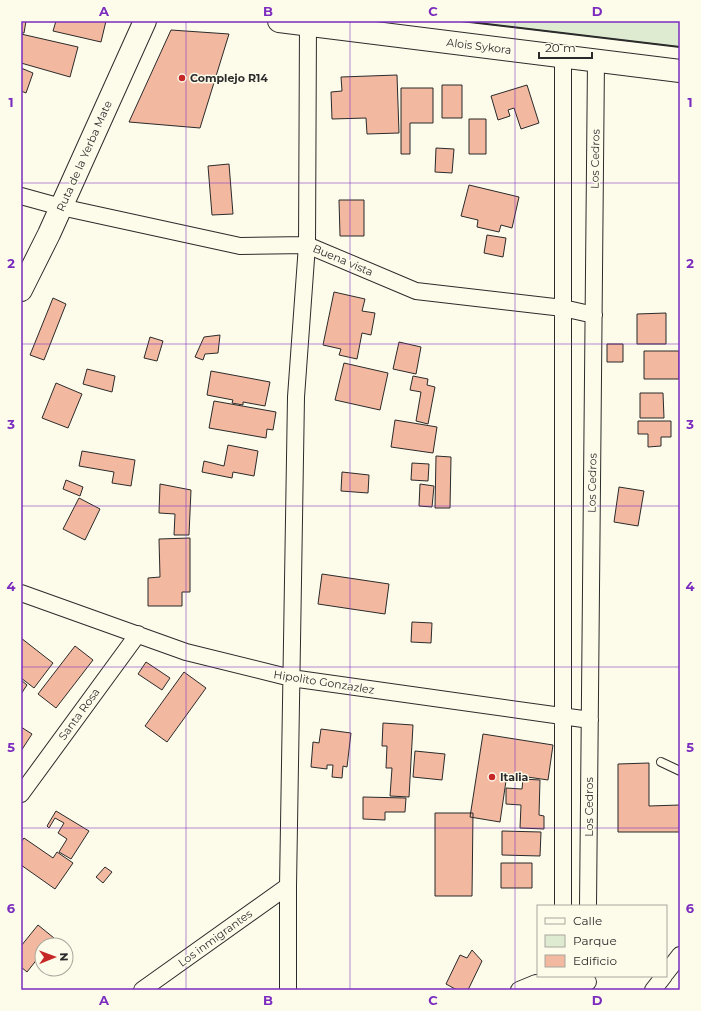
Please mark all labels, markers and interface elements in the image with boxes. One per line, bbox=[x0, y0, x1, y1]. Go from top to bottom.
text: A bbox=[98, 3, 110, 19]
text: B bbox=[263, 3, 273, 19]
text: C bbox=[428, 3, 438, 19]
text: D bbox=[592, 3, 603, 19]
scale bar bbox=[539, 34, 592, 60]
street label: Alois Sykora bbox=[446, 35, 512, 57]
text: 20 m bbox=[545, 40, 576, 55]
place label: Complejo R14 bbox=[190, 71, 268, 85]
marker: Complejo R14 bbox=[177, 73, 187, 83]
text: 1 bbox=[8, 94, 14, 110]
text: 1 bbox=[687, 94, 693, 110]
street label: Ruta de la Yerba Mate bbox=[53, 98, 115, 214]
street label: Los Cedros bbox=[587, 128, 603, 189]
street label: Buena vista bbox=[311, 241, 375, 279]
text: 2 bbox=[7, 255, 15, 271]
text: 2 bbox=[686, 255, 694, 271]
text: 3 bbox=[6, 416, 15, 432]
text: 3 bbox=[685, 416, 694, 432]
street label: Los Cedros bbox=[584, 452, 600, 513]
text: 4 bbox=[7, 578, 16, 594]
text: 4 bbox=[686, 578, 695, 594]
street label: Hipolito Gonzazlez bbox=[273, 667, 376, 697]
street label: Santa Rosa bbox=[55, 685, 103, 743]
text: 5 bbox=[7, 739, 15, 755]
text: 5 bbox=[686, 739, 694, 755]
place label: Italia bbox=[500, 770, 529, 784]
marker: Italia bbox=[487, 772, 497, 782]
street label: Los Cedros bbox=[582, 777, 596, 837]
text: 6 bbox=[7, 900, 16, 916]
text: 6 bbox=[686, 900, 695, 916]
legend bbox=[537, 905, 667, 977]
street label: Los inmigrantes bbox=[175, 906, 255, 970]
text: Calle bbox=[573, 913, 602, 928]
text: Parque bbox=[573, 933, 617, 948]
north arrow bbox=[34, 937, 74, 977]
text: N bbox=[57, 952, 71, 961]
text: Edificio bbox=[573, 953, 617, 968]
text: A bbox=[98, 992, 110, 1008]
text: B bbox=[263, 992, 273, 1008]
text: C bbox=[428, 992, 438, 1008]
text: D bbox=[592, 992, 603, 1008]

